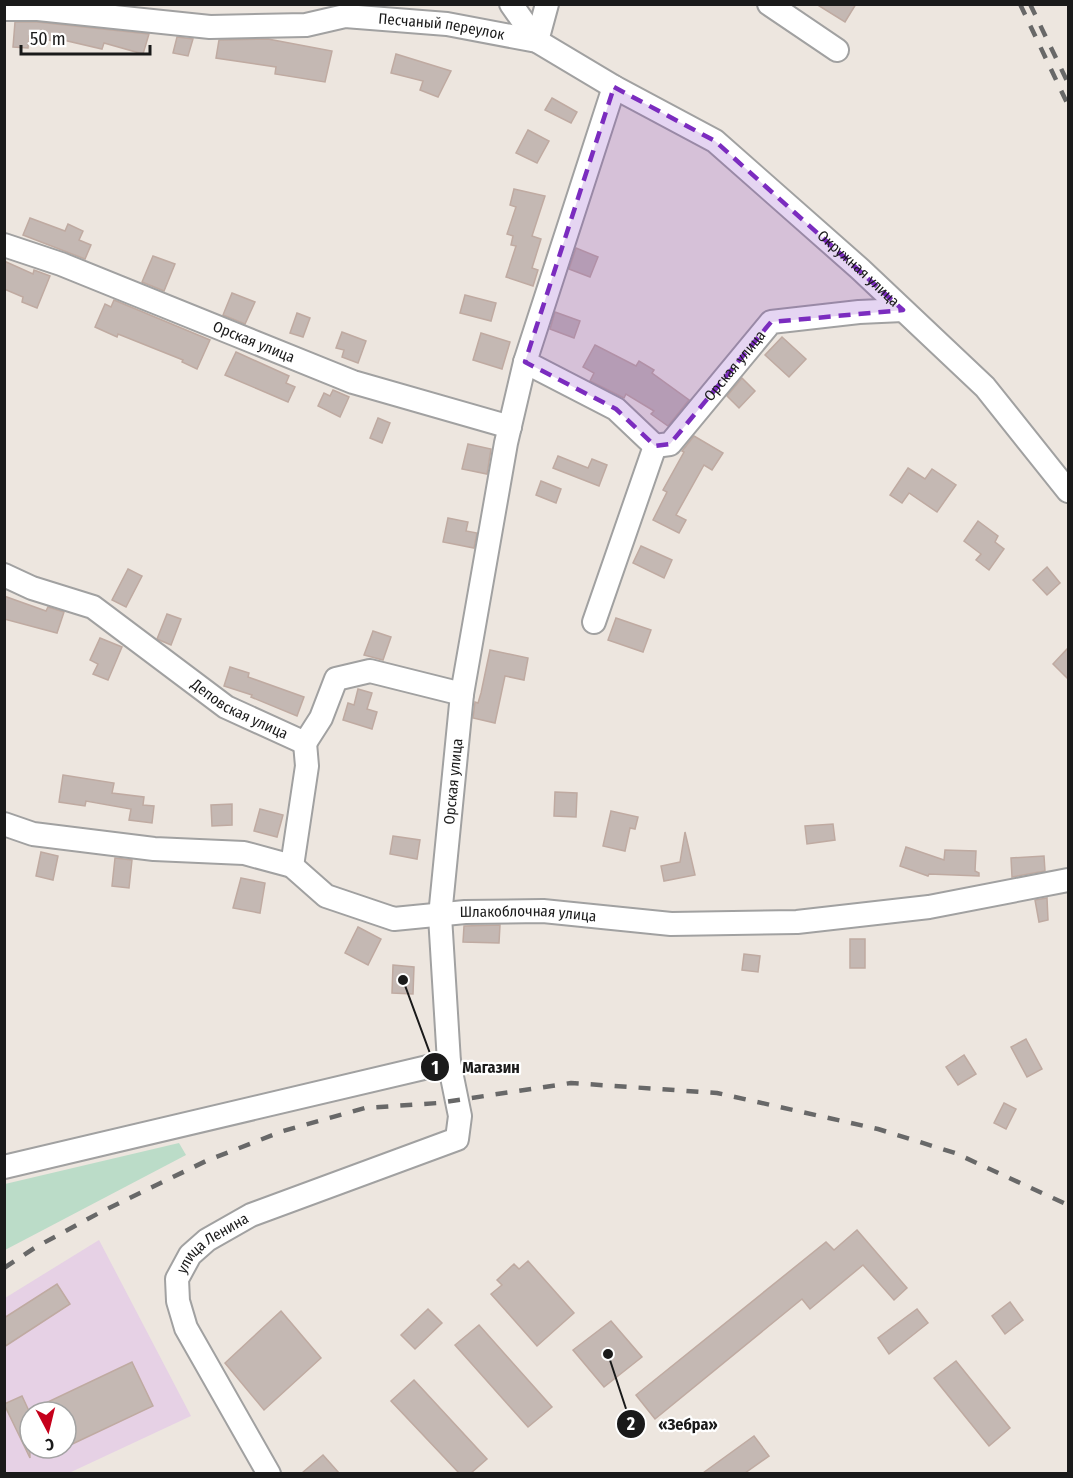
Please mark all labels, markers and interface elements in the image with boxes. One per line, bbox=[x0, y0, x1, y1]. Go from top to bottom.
street label: Песчаный переулок bbox=[378, 10, 506, 44]
scale bar bbox=[21, 18, 150, 56]
text: 50 m bbox=[30, 28, 66, 50]
street label: Окружная улица bbox=[814, 227, 903, 310]
street label: Орская улица bbox=[210, 317, 297, 366]
street label: Орская улица bbox=[700, 327, 769, 405]
street label: Деповская улица bbox=[187, 674, 291, 743]
street label: Орская улица bbox=[440, 738, 467, 825]
street label: Шлакоблочная улица bbox=[460, 902, 597, 925]
callout: Магазин bbox=[420, 1050, 532, 1084]
text: 1 bbox=[431, 1057, 439, 1079]
text: Магазин bbox=[462, 1058, 520, 1077]
street label: улица Ленина bbox=[173, 1209, 252, 1277]
north arrow bbox=[18, 1400, 78, 1460]
callout: «Зебра» bbox=[616, 1407, 730, 1441]
text: 2 bbox=[626, 1413, 635, 1435]
text: «Зебра» bbox=[658, 1415, 718, 1434]
text: С bbox=[44, 1434, 55, 1454]

